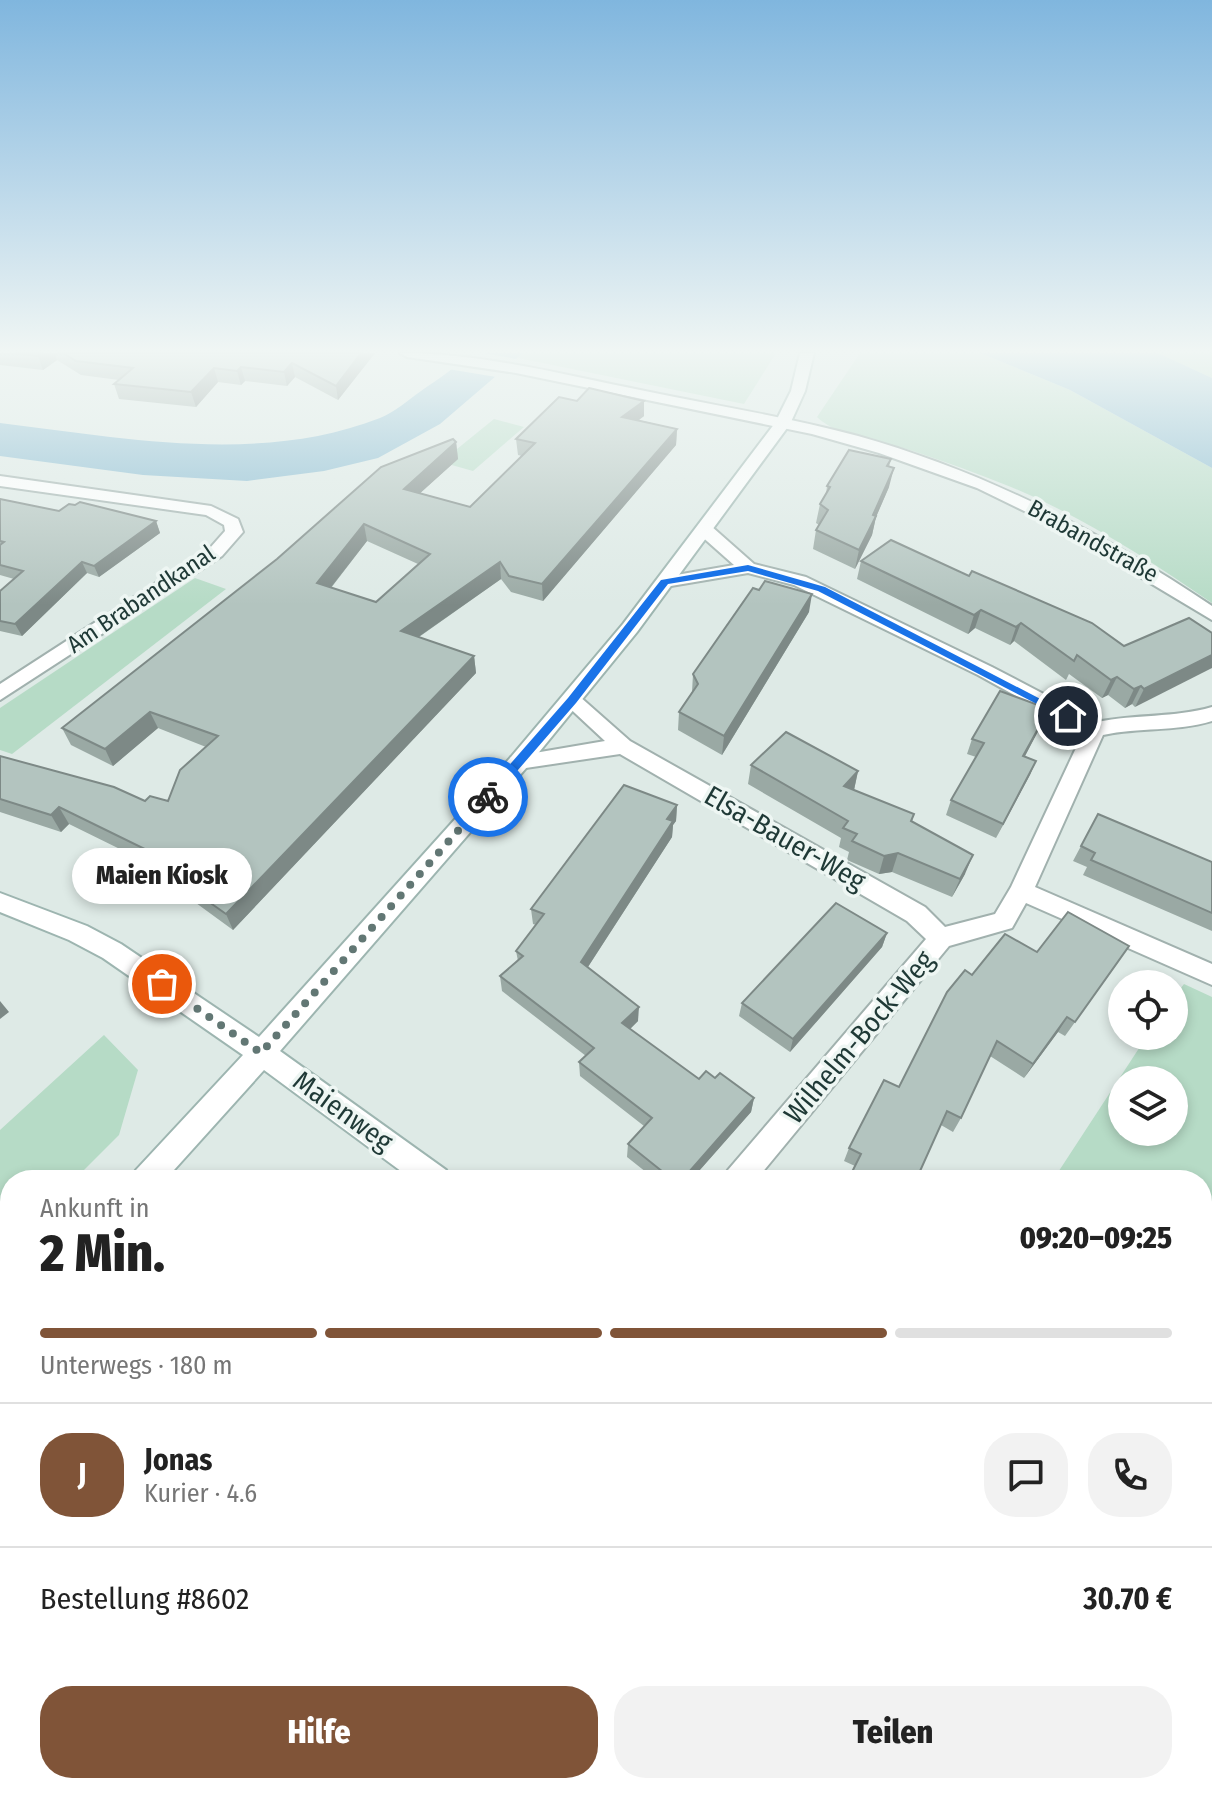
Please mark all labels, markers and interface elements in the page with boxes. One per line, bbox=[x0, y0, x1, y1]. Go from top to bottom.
street label: Brabandstraße bbox=[1023, 494, 1163, 588]
street label: Am Brabandkanal bbox=[62, 539, 220, 659]
pin bbox=[1034, 682, 1102, 750]
icon: home bbox=[1046, 694, 1090, 738]
courier bbox=[448, 757, 528, 837]
icon: bike bbox=[466, 775, 510, 819]
street label: Elsa-Bauer-Weg bbox=[699, 779, 872, 898]
callout: Maien Kiosk bbox=[72, 848, 252, 904]
text: Maien Kiosk bbox=[96, 860, 228, 891]
street label: Wilhelm-Bock-Weg bbox=[777, 943, 941, 1130]
pin bbox=[128, 950, 196, 1018]
icon: bag bbox=[140, 962, 184, 1006]
map controls bbox=[1108, 970, 1188, 1146]
button: locate bbox=[1108, 970, 1188, 1050]
street label: Maienweg bbox=[287, 1064, 400, 1159]
button: layers bbox=[1108, 1066, 1188, 1146]
text: Ankunft in bbox=[40, 1193, 149, 1224]
text: 09:20–09:25 bbox=[1020, 1220, 1172, 1256]
text: 2 Min. bbox=[40, 1222, 165, 1285]
text: Unterwegs · 180 m bbox=[40, 1350, 233, 1381]
button: chat bbox=[984, 1433, 1068, 1517]
button: phone bbox=[1088, 1433, 1172, 1517]
text: Jonas bbox=[144, 1442, 212, 1478]
text: J bbox=[78, 1457, 86, 1493]
text: Kurier · 4.6 bbox=[144, 1478, 257, 1509]
text: Bestellung #8602 bbox=[40, 1581, 249, 1617]
text: 30.70 € bbox=[1083, 1581, 1172, 1617]
button: Hilfe bbox=[40, 1686, 598, 1778]
button: Teilen bbox=[614, 1686, 1172, 1778]

